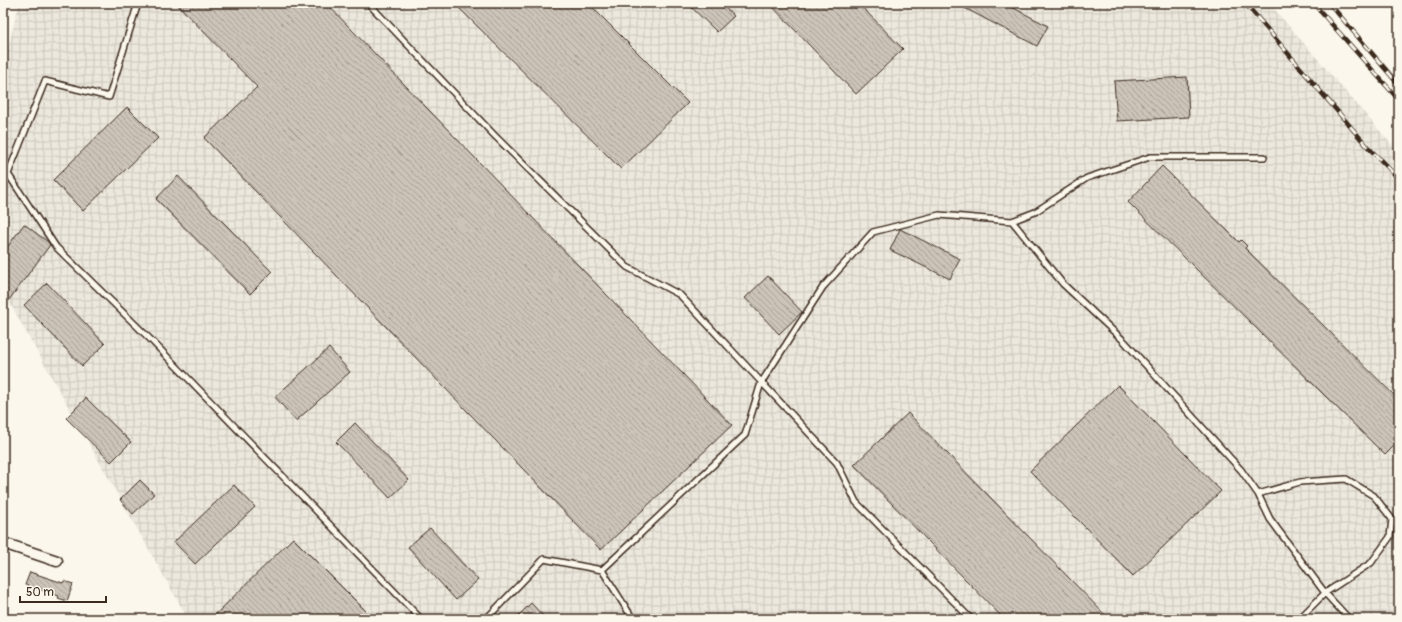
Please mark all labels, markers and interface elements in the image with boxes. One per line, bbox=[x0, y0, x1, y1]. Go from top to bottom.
scale bar bbox=[20, 578, 106, 604]
text: 50 m bbox=[26, 585, 54, 600]

